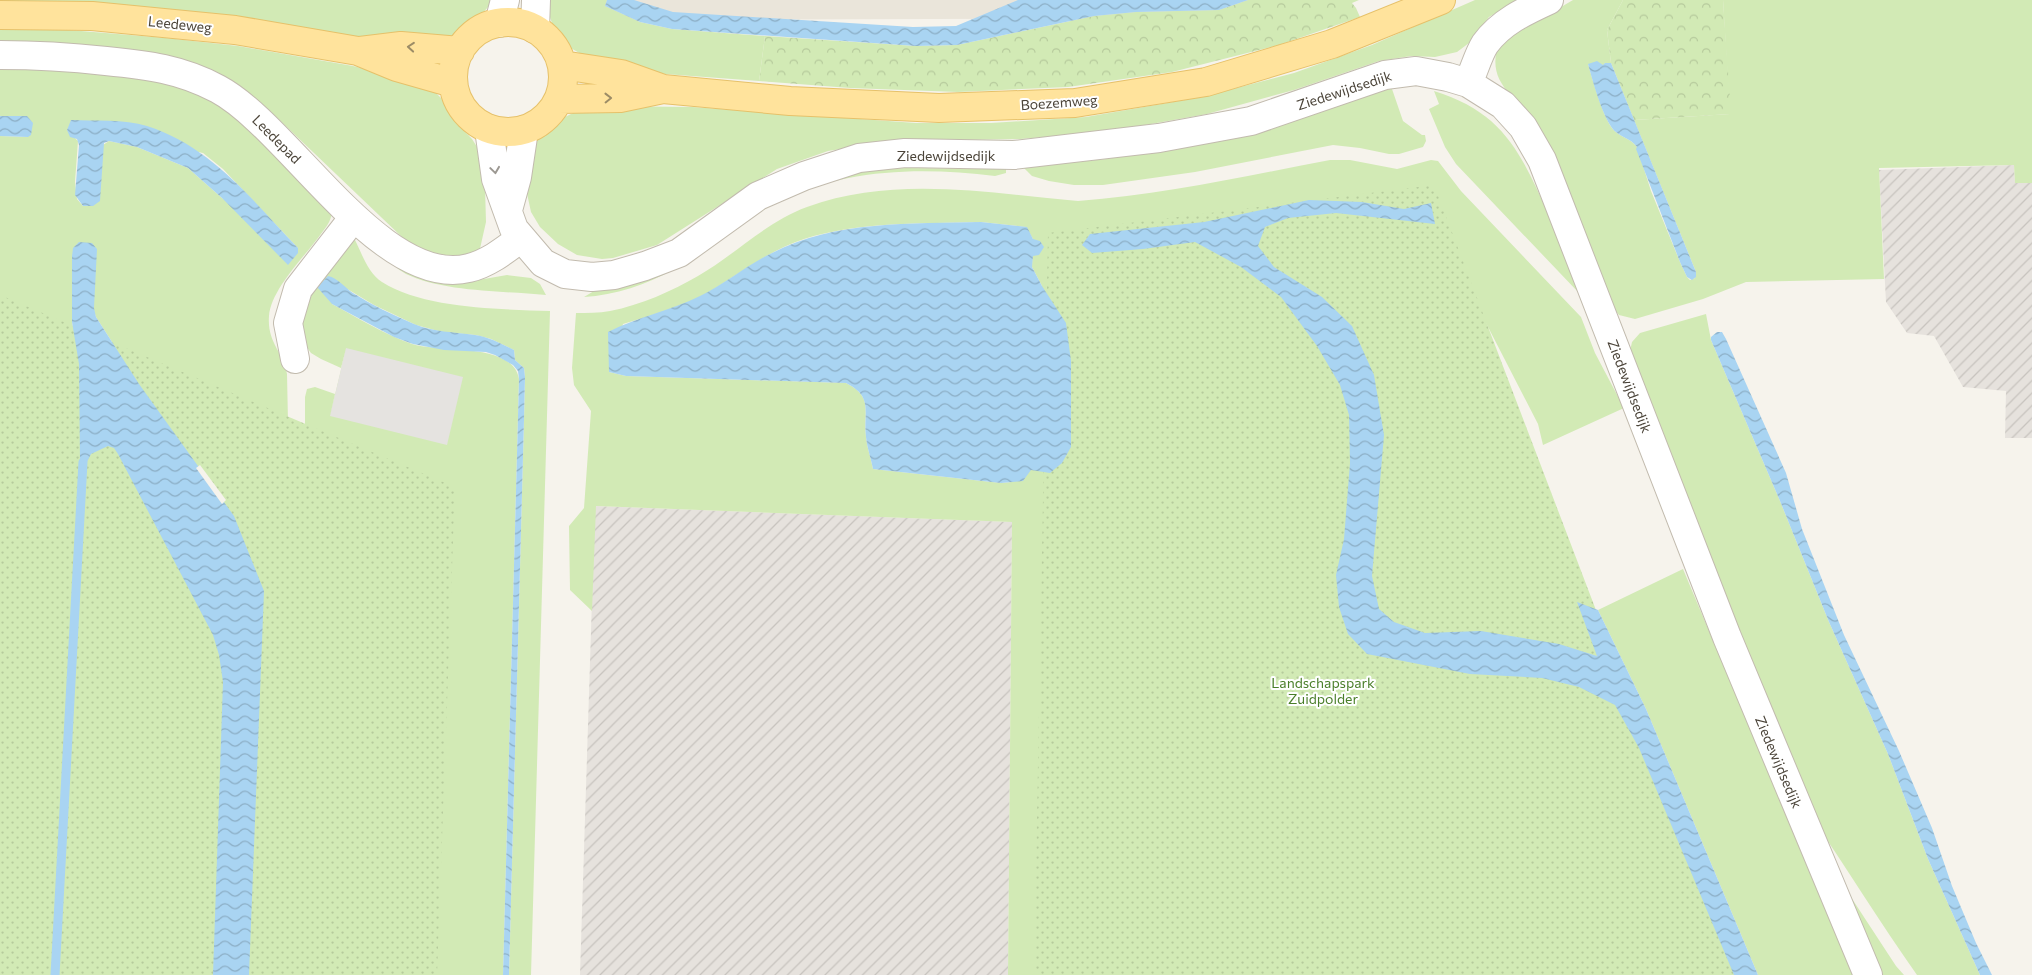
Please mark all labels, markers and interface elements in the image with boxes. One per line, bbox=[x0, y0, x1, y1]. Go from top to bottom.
street label: Leedeweg bbox=[147, 12, 213, 36]
one-way arrow bbox=[407, 42, 415, 53]
street label: Ziedewijdsedijk bbox=[1294, 67, 1394, 113]
street label: Boezemweg bbox=[1020, 91, 1098, 113]
one-way arrow bbox=[604, 93, 612, 104]
street label: Leedepad bbox=[249, 111, 305, 167]
street label: Ziedewijdsedijk bbox=[897, 147, 996, 164]
one-way arrow bbox=[489, 167, 500, 175]
street label: Ziedewijdsedijk bbox=[1604, 337, 1656, 436]
park label: Landschapspark Zuidpolder bbox=[1271, 674, 1375, 707]
street label: Ziedewijdsedijk bbox=[1752, 713, 1806, 811]

